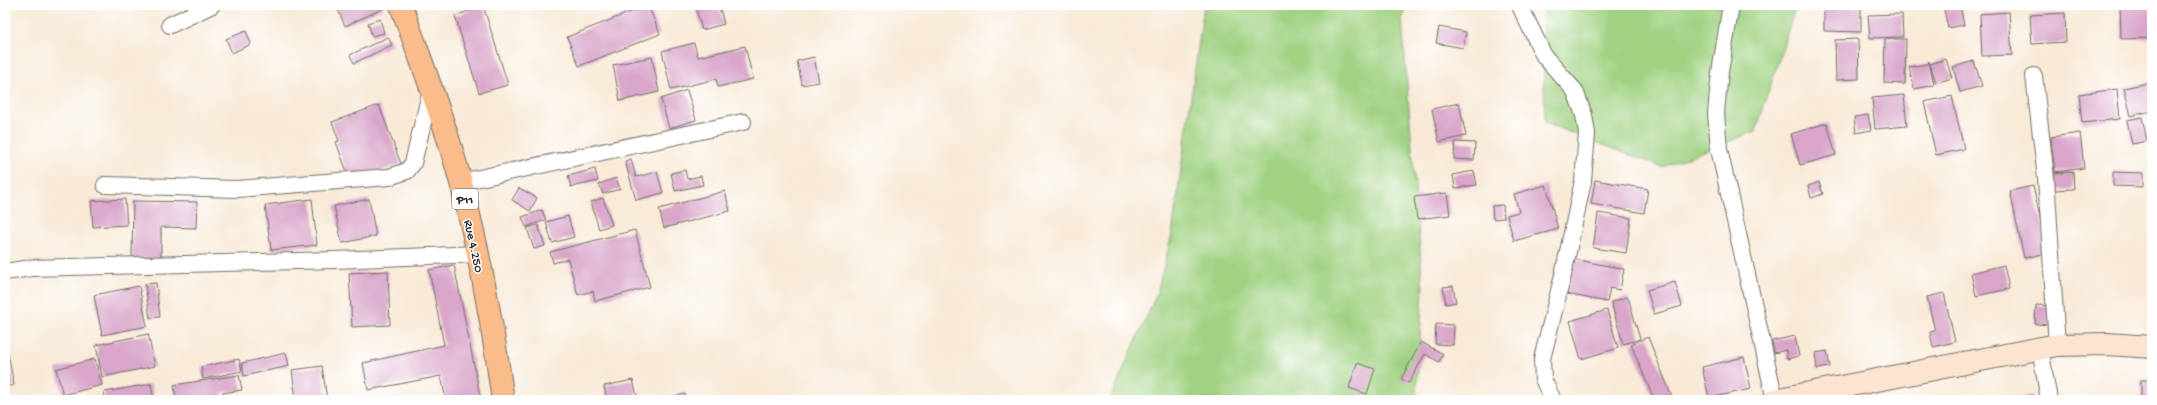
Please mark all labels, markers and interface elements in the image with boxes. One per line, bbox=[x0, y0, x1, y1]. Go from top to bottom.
road number: P11 bbox=[452, 189, 478, 209]
street label: Rue 4.250 bbox=[460, 219, 486, 275]

